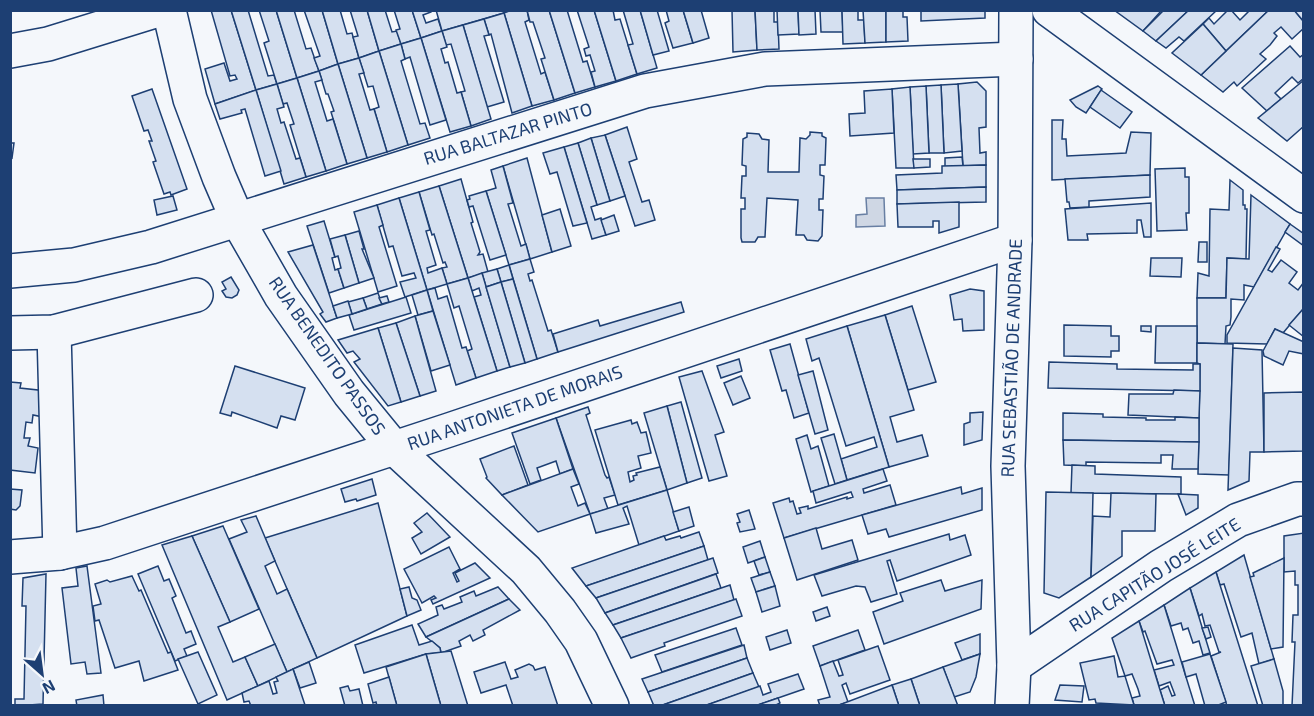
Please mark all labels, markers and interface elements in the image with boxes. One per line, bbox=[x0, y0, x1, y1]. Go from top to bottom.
street label: RUA BALTAZAR PINTO bbox=[421, 97, 595, 169]
street label: RUA SEBASTIÃO DE ANDRADE bbox=[996, 238, 1026, 478]
street label: RUA BENEDITO PASSOS bbox=[265, 272, 391, 439]
street label: RUA ANTONIETA DE MORAIS bbox=[404, 360, 625, 454]
street label: RUA CAPITÃO JOSÉ LEITE bbox=[1065, 512, 1244, 636]
north arrow bbox=[12, 644, 72, 704]
text: N bbox=[40, 677, 59, 699]

